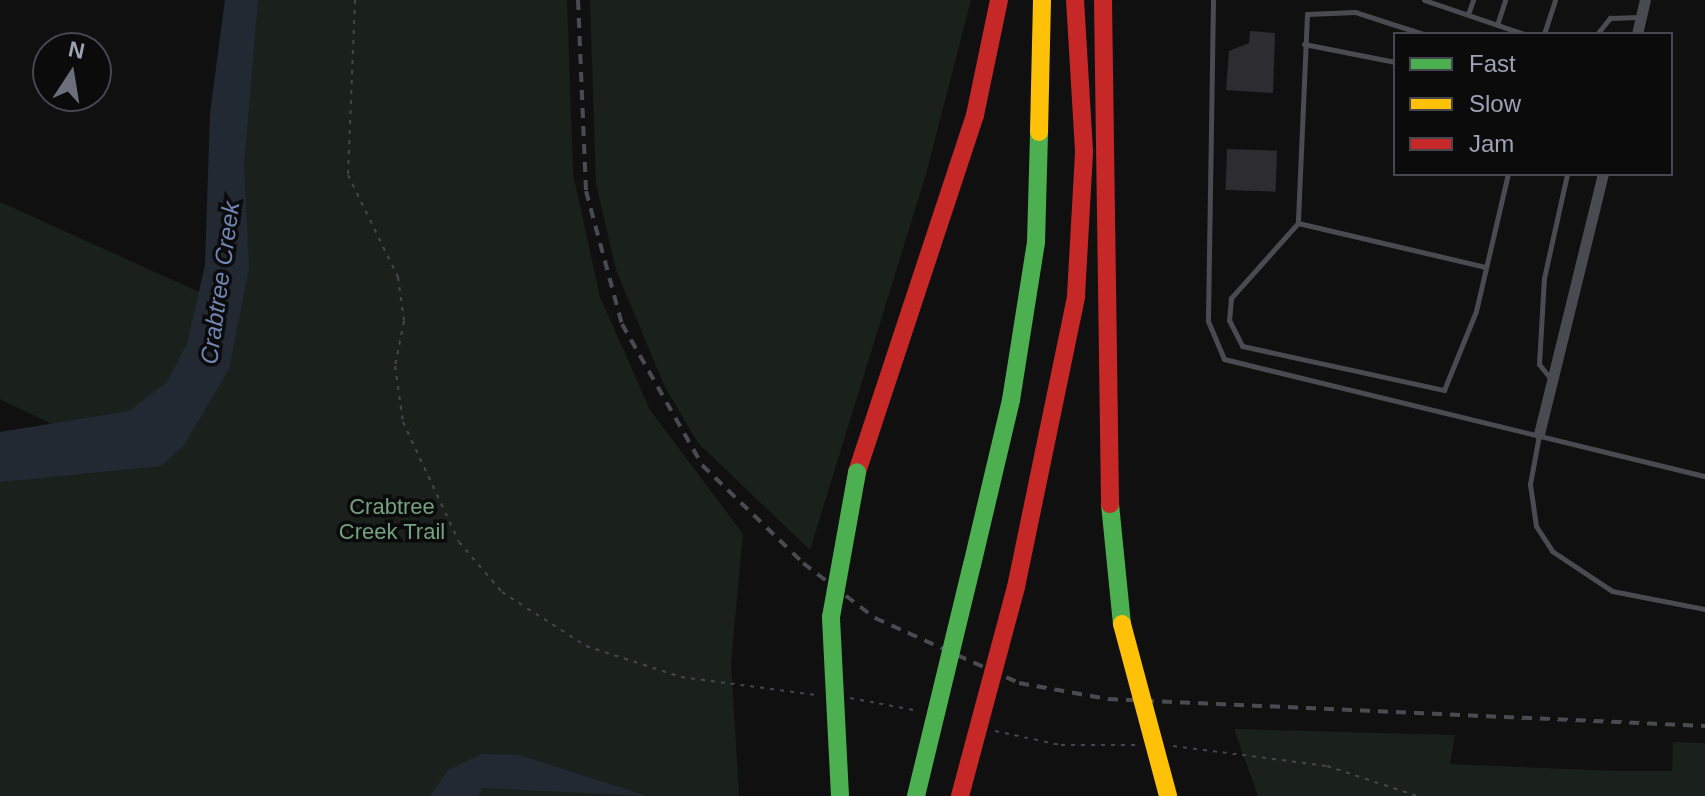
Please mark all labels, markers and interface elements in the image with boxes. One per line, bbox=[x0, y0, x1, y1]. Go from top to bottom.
north arrow bbox=[32, 32, 112, 112]
legend bbox=[1393, 32, 1673, 176]
text: N bbox=[66, 36, 87, 64]
text: Fast bbox=[1469, 50, 1516, 77]
text: Slow bbox=[1469, 90, 1521, 117]
text: Jam bbox=[1469, 130, 1514, 157]
water label: Crabtree Creek bbox=[194, 200, 246, 366]
park label: Crabtree Creek Trail bbox=[339, 493, 445, 544]

